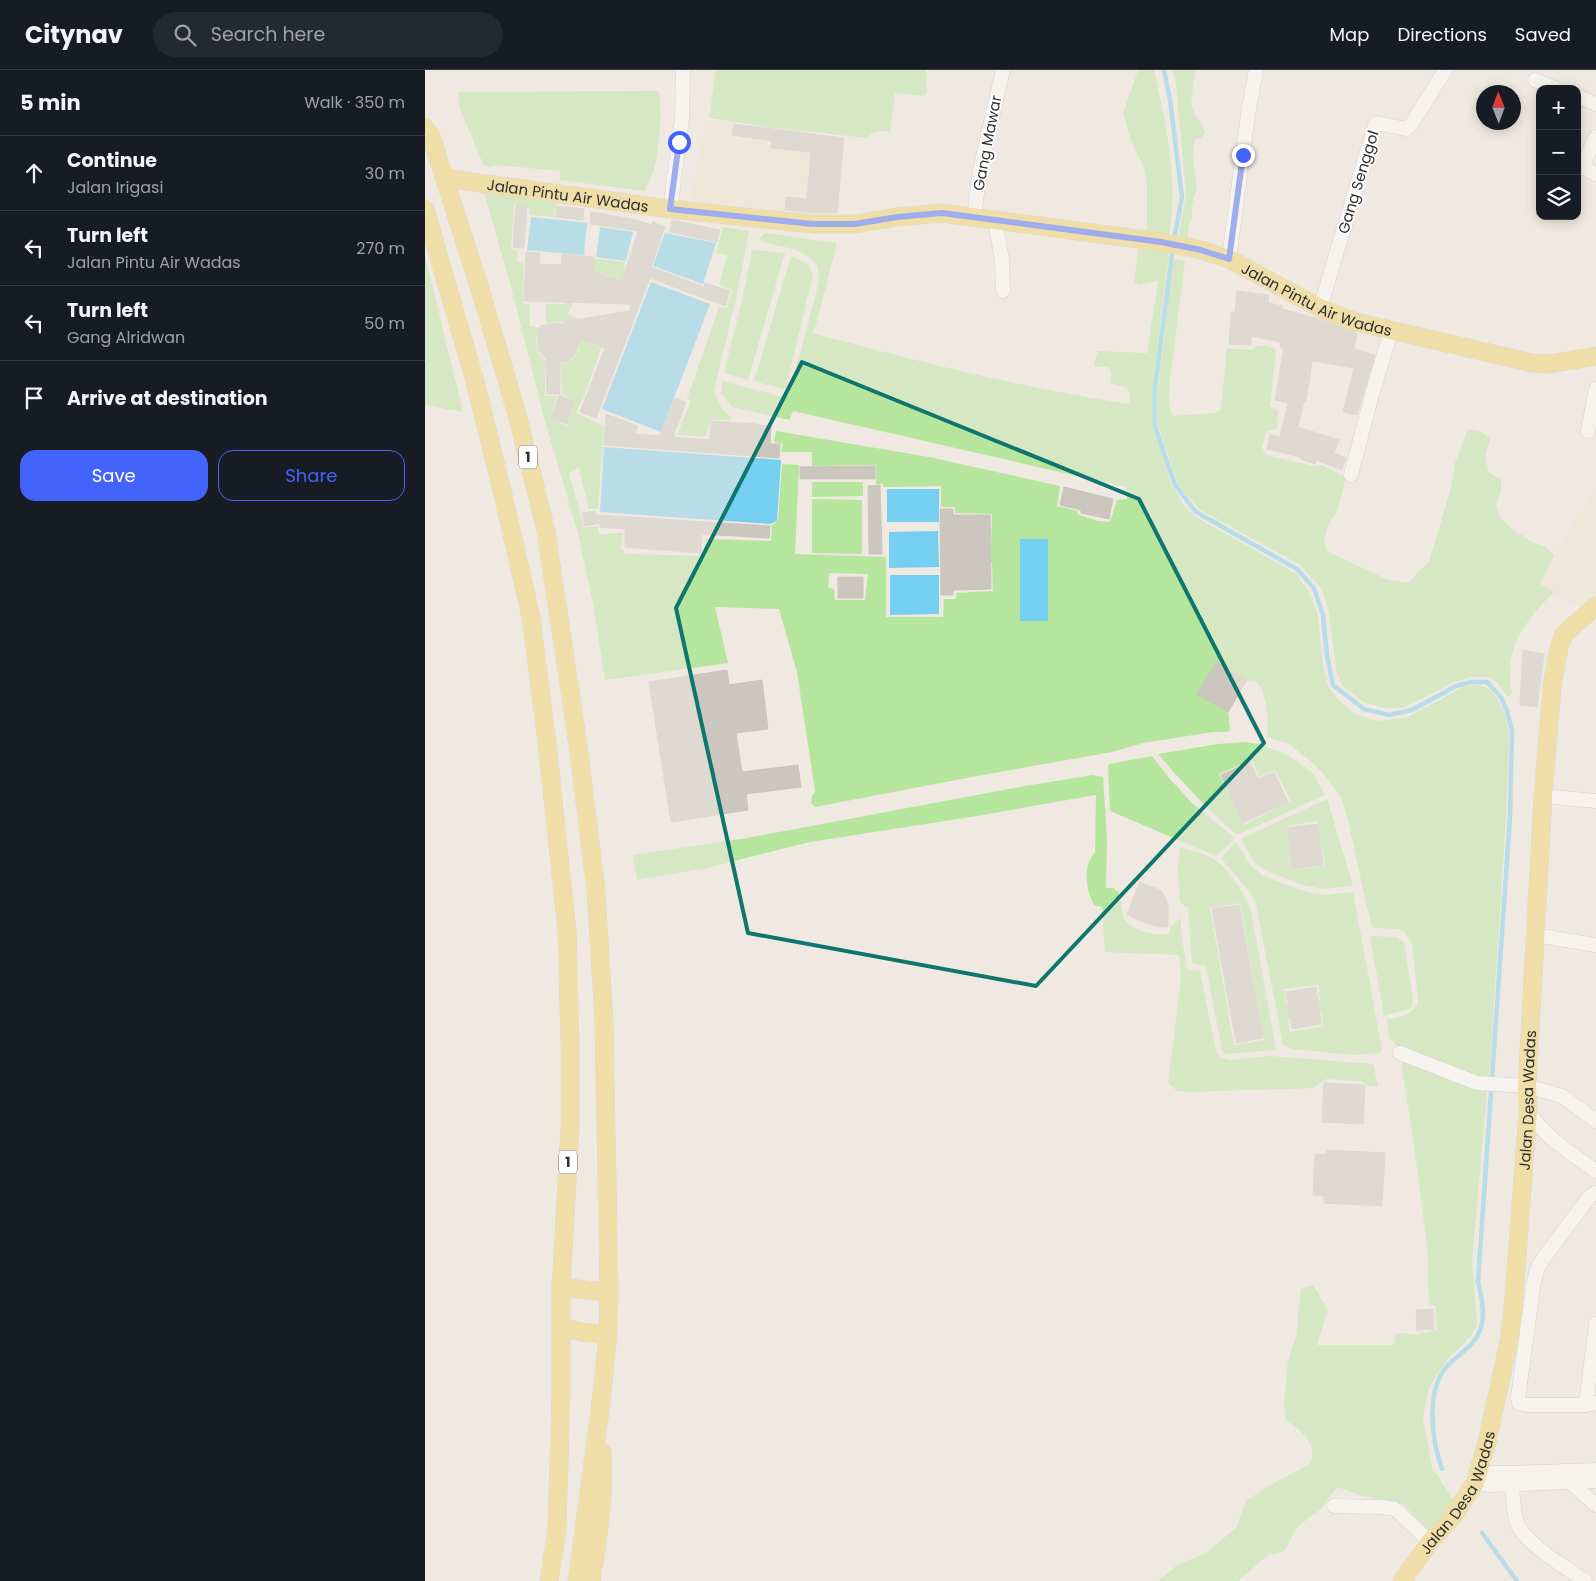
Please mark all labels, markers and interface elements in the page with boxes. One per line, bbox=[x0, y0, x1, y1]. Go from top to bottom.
search box bbox=[153, 12, 503, 57]
text: Citynav bbox=[25, 18, 123, 51]
icon: search bbox=[171, 21, 199, 49]
text: Search here bbox=[211, 21, 325, 48]
text: Map bbox=[1330, 22, 1369, 47]
text: Directions bbox=[1397, 22, 1487, 47]
text: Saved bbox=[1515, 22, 1571, 47]
north arrow bbox=[1476, 85, 1521, 130]
map controls bbox=[1536, 85, 1581, 220]
button: + bbox=[1536, 85, 1581, 130]
text: 5 min bbox=[20, 88, 81, 117]
text: Walk · 350 m bbox=[304, 91, 405, 114]
street label: Gang Mawar bbox=[967, 93, 1007, 192]
street label: Gang Senggol bbox=[1332, 128, 1384, 236]
button: − bbox=[1536, 130, 1581, 175]
route start bbox=[668, 131, 691, 154]
route end bbox=[1232, 144, 1255, 167]
text: Continue bbox=[67, 147, 157, 174]
icon: ahead bbox=[20, 159, 48, 187]
text: 30 m bbox=[365, 162, 405, 185]
street label: Jalan Pintu Air Wadas bbox=[486, 174, 650, 216]
button: layers bbox=[1536, 175, 1581, 220]
text: Jalan Irigasi bbox=[67, 176, 163, 199]
text: Turn left bbox=[67, 222, 148, 249]
icon: left bbox=[20, 234, 48, 262]
text: 270 m bbox=[356, 237, 405, 260]
text: Jalan Pintu Air Wadas bbox=[67, 251, 241, 274]
street label: Jalan Pintu Air Wadas bbox=[1238, 257, 1394, 341]
text: Turn left bbox=[67, 297, 148, 324]
icon: left bbox=[20, 309, 48, 337]
text: 50 m bbox=[364, 312, 405, 335]
text: Gang Alridwan bbox=[67, 326, 185, 349]
icon: arrive bbox=[20, 384, 48, 412]
text: Arrive at destination bbox=[67, 385, 268, 412]
road number: 1 bbox=[519, 446, 537, 468]
button: Save bbox=[20, 450, 208, 501]
button: Share bbox=[218, 450, 405, 501]
street label: Jalan Desa Wadas bbox=[1513, 1029, 1541, 1171]
road number: 1 bbox=[559, 1150, 577, 1174]
street label: Jalan Desa Wadas bbox=[1414, 1429, 1500, 1558]

